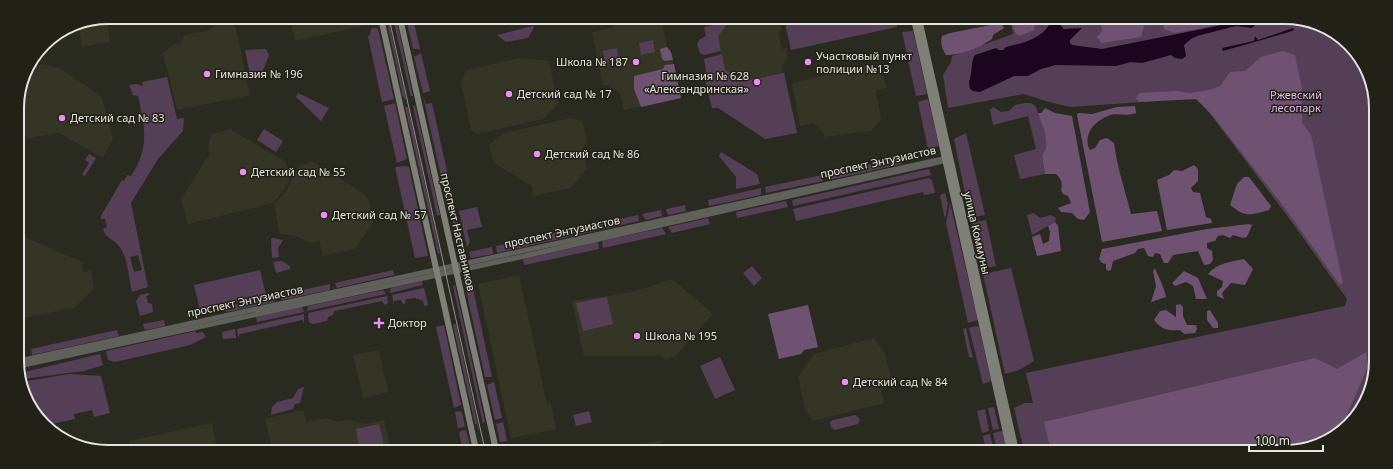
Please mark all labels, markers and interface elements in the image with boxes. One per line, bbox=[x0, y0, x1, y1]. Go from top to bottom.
place label: Участковый пункт полиции №13 bbox=[816, 48, 912, 76]
place label: Школа № 187 bbox=[556, 54, 628, 69]
marker: Школа № 187 bbox=[631, 57, 641, 67]
marker: Участковый пункт полиции №13 bbox=[803, 57, 813, 67]
place label: Гимназия № 196 bbox=[215, 66, 303, 81]
place label: Гимназия № 628 «Александринская» bbox=[644, 68, 749, 96]
marker: Гимназия № 196 bbox=[202, 69, 212, 79]
marker: Гимназия № 628 «Александринская» bbox=[752, 77, 762, 87]
place label: Детский сад № 17 bbox=[517, 86, 612, 101]
park label: Ржевский лесопарк bbox=[1270, 87, 1322, 115]
marker: Детский сад № 17 bbox=[504, 89, 514, 99]
place label: Детский сад № 83 bbox=[70, 110, 165, 125]
marker: Детский сад № 83 bbox=[57, 113, 67, 123]
street label: проспект Энтузиастов bbox=[819, 142, 937, 181]
place label: Детский сад № 86 bbox=[545, 146, 640, 161]
marker: Детский сад № 86 bbox=[532, 149, 542, 159]
place label: Детский сад № 55 bbox=[251, 164, 346, 179]
marker: Детский сад № 55 bbox=[238, 167, 248, 177]
street label: проспект Наставников bbox=[438, 171, 479, 293]
street label: улица Коммуны bbox=[961, 190, 994, 276]
place label: Детский сад № 57 bbox=[332, 207, 427, 222]
marker: Детский сад № 57 bbox=[319, 210, 329, 220]
street label: проспект Энтузиастов bbox=[503, 212, 621, 251]
street label: проспект Энтузиастов bbox=[186, 281, 304, 320]
place label: Доктор bbox=[388, 315, 427, 330]
marker: Доктор bbox=[373, 317, 385, 329]
place label: Школа № 195 bbox=[645, 328, 717, 343]
marker: Школа № 195 bbox=[632, 331, 642, 341]
place label: Детский сад № 84 bbox=[853, 374, 948, 389]
marker: Детский сад № 84 bbox=[840, 377, 850, 387]
scale bar bbox=[1249, 427, 1323, 453]
text: 100 m bbox=[1255, 432, 1290, 449]

